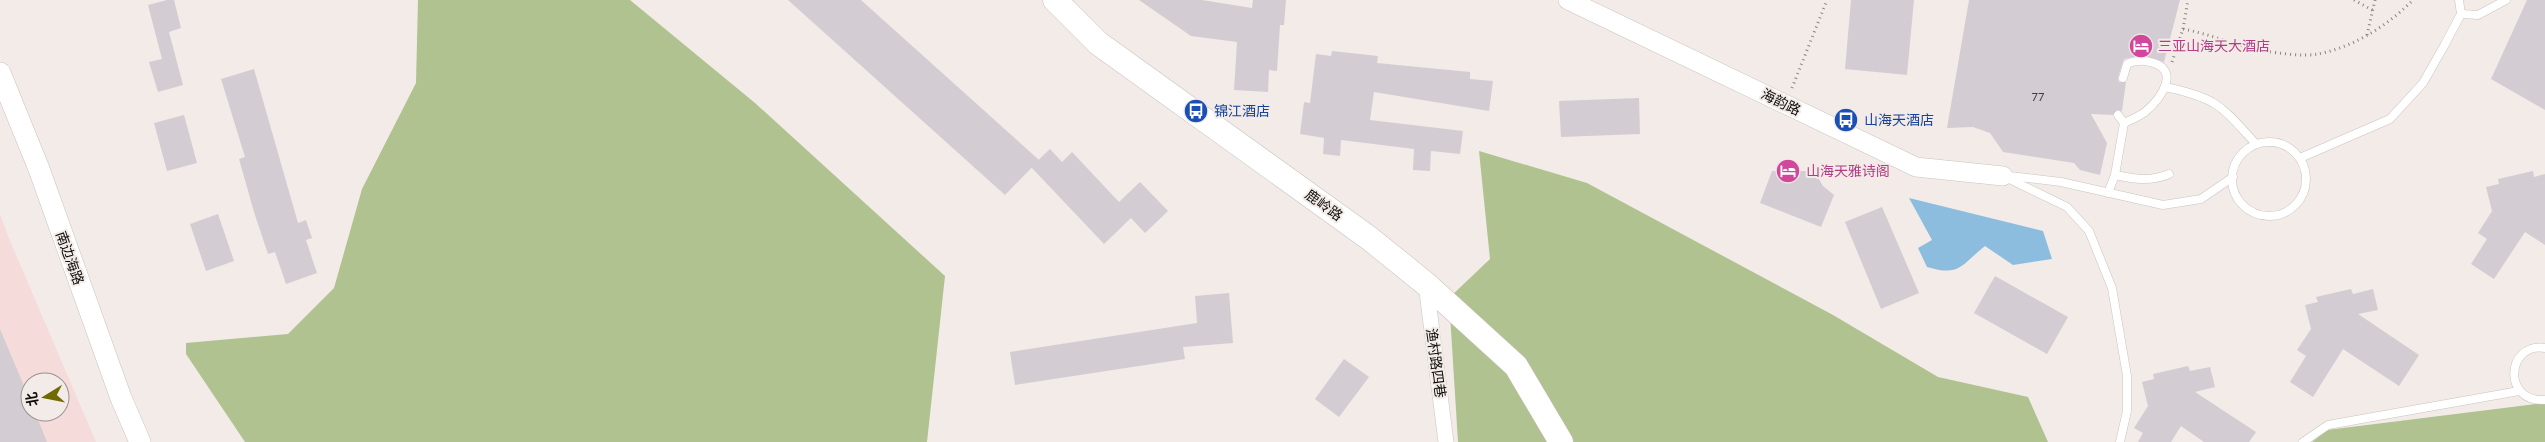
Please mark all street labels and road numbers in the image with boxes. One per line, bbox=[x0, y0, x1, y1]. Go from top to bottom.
street label: 海韵路 bbox=[1759, 85, 1804, 118]
street label: 鹿岭路 bbox=[1302, 185, 1346, 224]
street label: 南边海路 bbox=[53, 229, 88, 287]
street label: 渔村路四巷 bbox=[1423, 327, 1450, 399]

